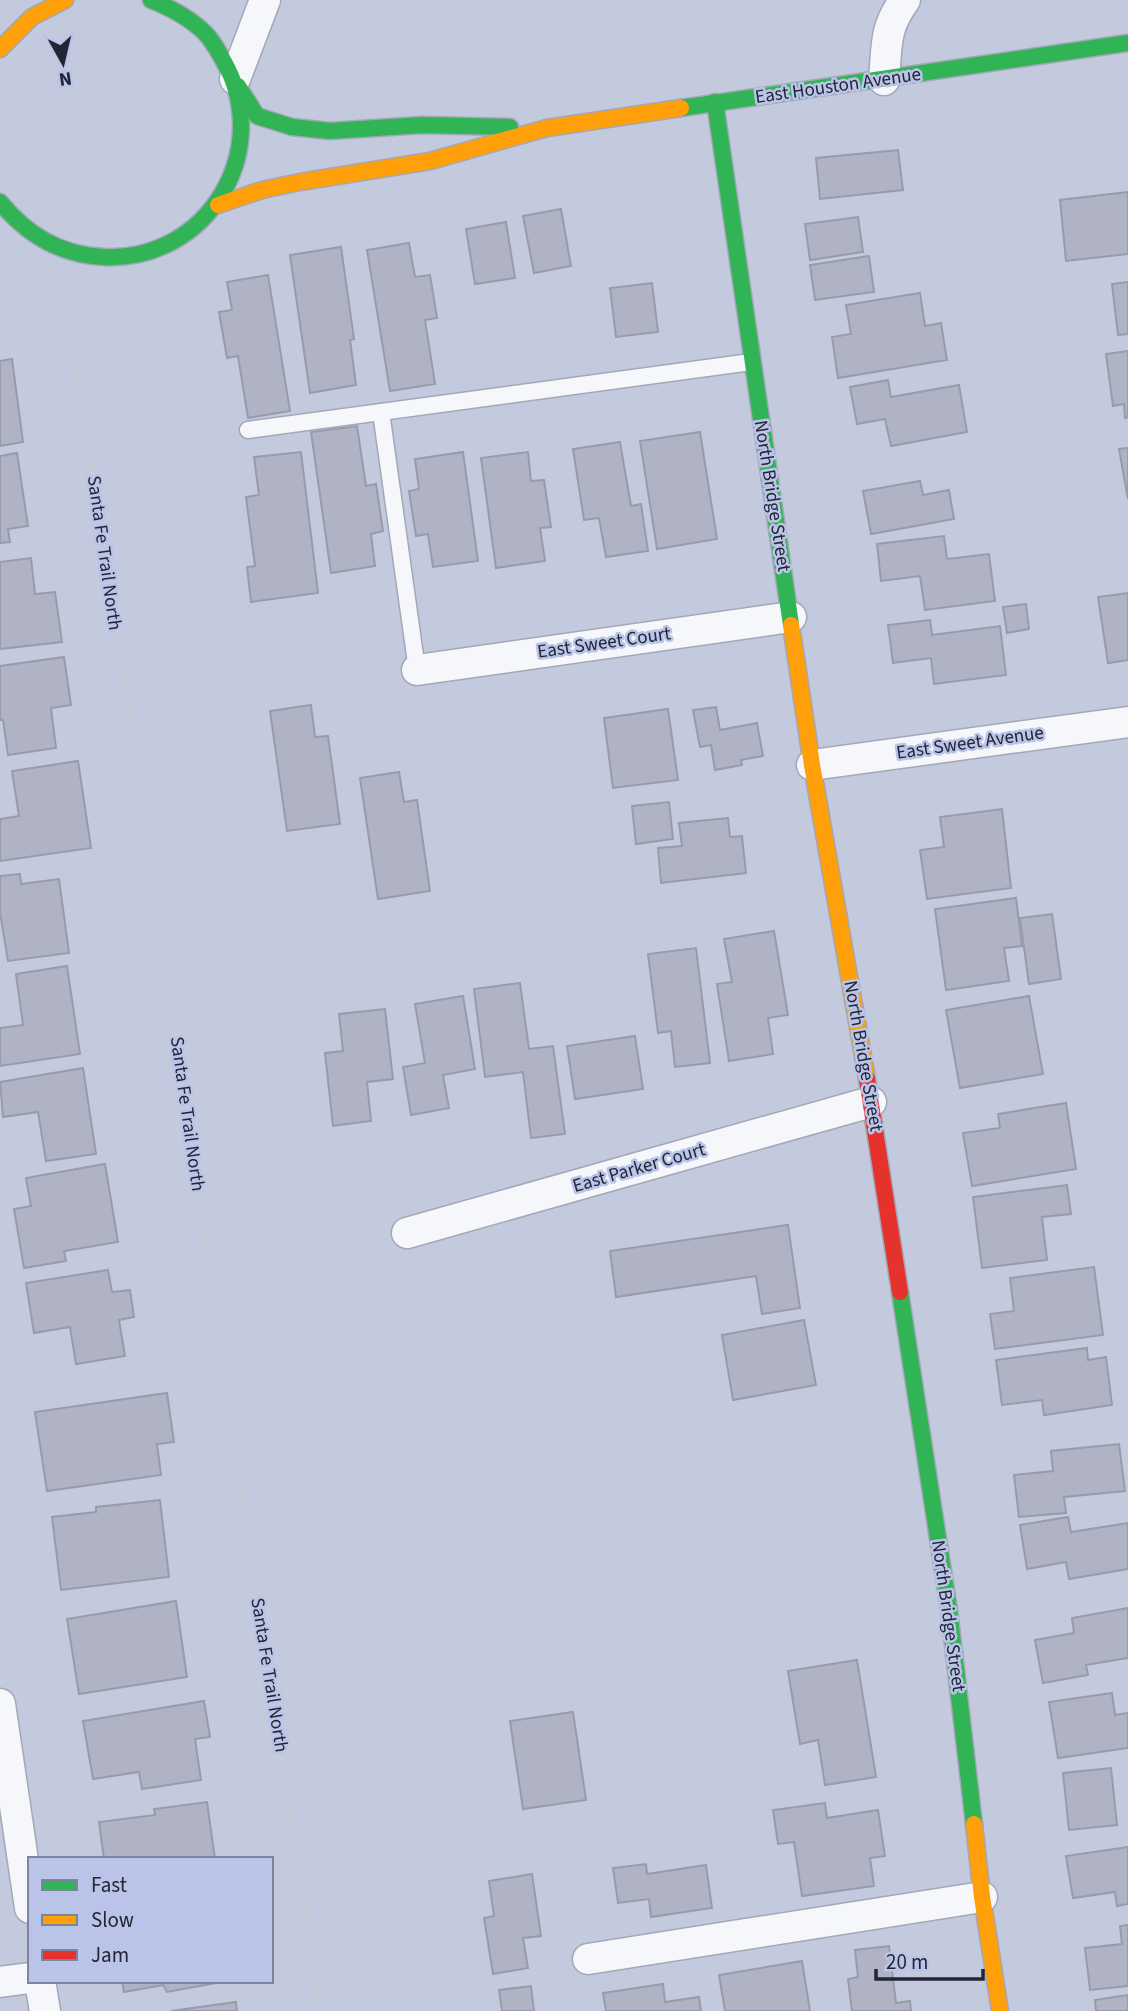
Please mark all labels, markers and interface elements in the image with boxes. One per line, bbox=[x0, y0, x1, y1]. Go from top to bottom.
north arrow bbox=[28, 28, 98, 98]
street label: East Houston Avenue bbox=[753, 61, 923, 111]
text: N bbox=[57, 64, 73, 93]
street label: North Bridge Street bbox=[747, 418, 797, 574]
street label: Santa Fe Trail North bbox=[80, 474, 128, 632]
street label: East Sweet Court bbox=[536, 620, 673, 666]
street label: East Sweet Avenue bbox=[895, 719, 1045, 767]
street label: North Bridge Street bbox=[836, 978, 890, 1134]
street label: Santa Fe Trail North bbox=[163, 1035, 211, 1193]
street label: East Parker Court bbox=[569, 1136, 709, 1200]
street label: North Bridge Street bbox=[924, 1538, 972, 1694]
street label: Santa Fe Trail North bbox=[243, 1596, 295, 1754]
legend bbox=[28, 1857, 273, 1983]
text: Fast bbox=[91, 1870, 127, 1900]
text: Slow bbox=[91, 1905, 134, 1935]
scale bar bbox=[876, 1938, 983, 1982]
text: Jam bbox=[91, 1940, 129, 1970]
text: 20 m bbox=[886, 1947, 928, 1977]

